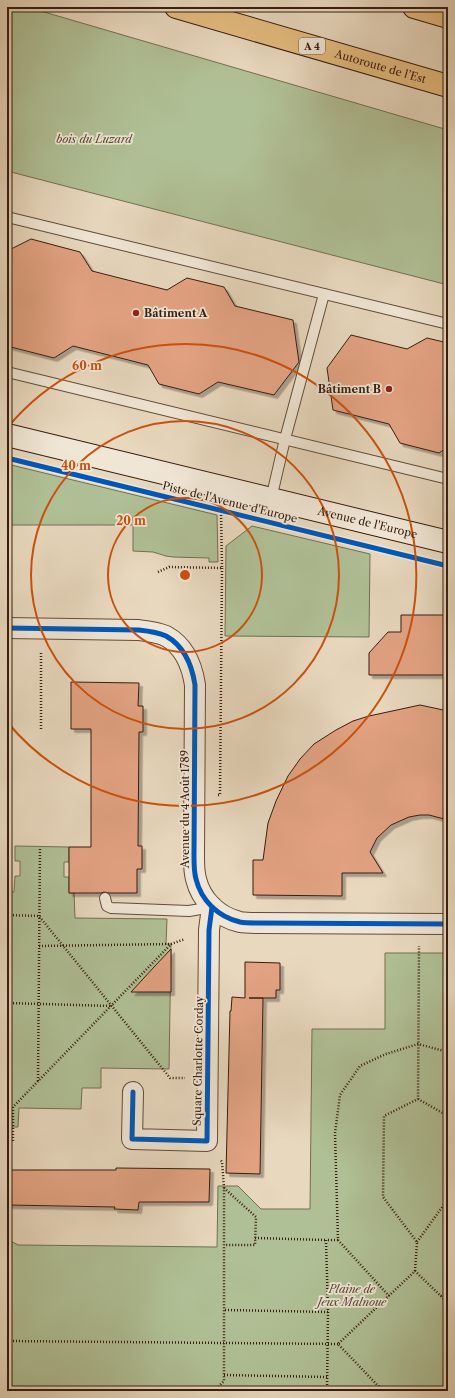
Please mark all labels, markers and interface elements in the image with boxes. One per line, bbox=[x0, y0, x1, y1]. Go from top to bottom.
road number: A 4 bbox=[299, 38, 325, 54]
street label: Autoroute de l’Est bbox=[332, 46, 428, 86]
park label: bois du Luzard bbox=[56, 132, 133, 146]
place label: Bâtiment A bbox=[144, 306, 208, 320]
marker: Bâtiment A bbox=[131, 308, 141, 318]
text: 60 m bbox=[72, 358, 102, 373]
place label: Bâtiment B bbox=[318, 382, 381, 396]
marker: Bâtiment B bbox=[384, 384, 394, 394]
text: 40 m bbox=[61, 458, 91, 473]
street label: Piste de l'Avenue d'Europe bbox=[161, 478, 299, 526]
street label: Avenue de l'Europe bbox=[315, 503, 419, 541]
text: 20 m bbox=[116, 513, 146, 528]
centre of rings bbox=[178, 568, 192, 582]
street label: Avenue du 4 Août 1789 bbox=[178, 750, 192, 869]
street label: Square Charlotte Corday bbox=[190, 995, 206, 1126]
park label: Plaine de Jeux Malnoue bbox=[315, 1282, 387, 1309]

